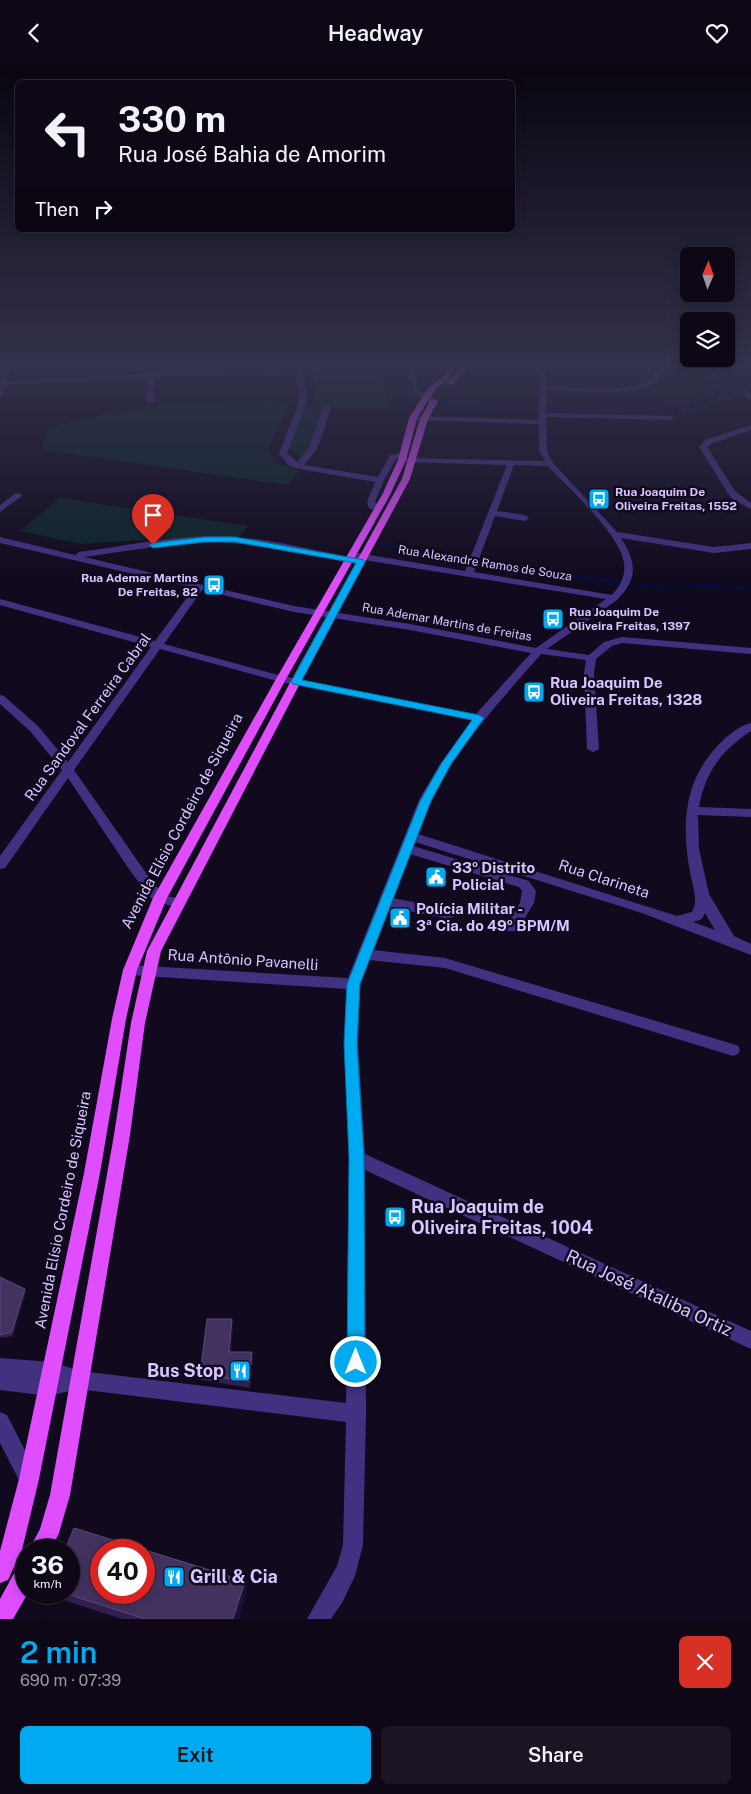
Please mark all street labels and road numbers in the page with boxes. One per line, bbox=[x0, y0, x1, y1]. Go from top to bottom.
street label: Rua Alexandre Ramos de Souza bbox=[397, 542, 573, 584]
street label: Rua Ademar Martins de Freitas bbox=[361, 600, 533, 644]
street label: Rua Sandoval Ferreira Cabral bbox=[21, 629, 154, 804]
street label: Avenida Elísio Cordeiro de Siqueira bbox=[117, 710, 246, 931]
street label: Rua Clarineta bbox=[557, 856, 652, 901]
street label: Rua Antônio Pavanelli bbox=[167, 946, 319, 973]
street label: Avenida Elísio Cordeiro de Siqueira bbox=[31, 1090, 94, 1330]
street label: Rua José Ataliba Ortiz bbox=[563, 1245, 736, 1340]

